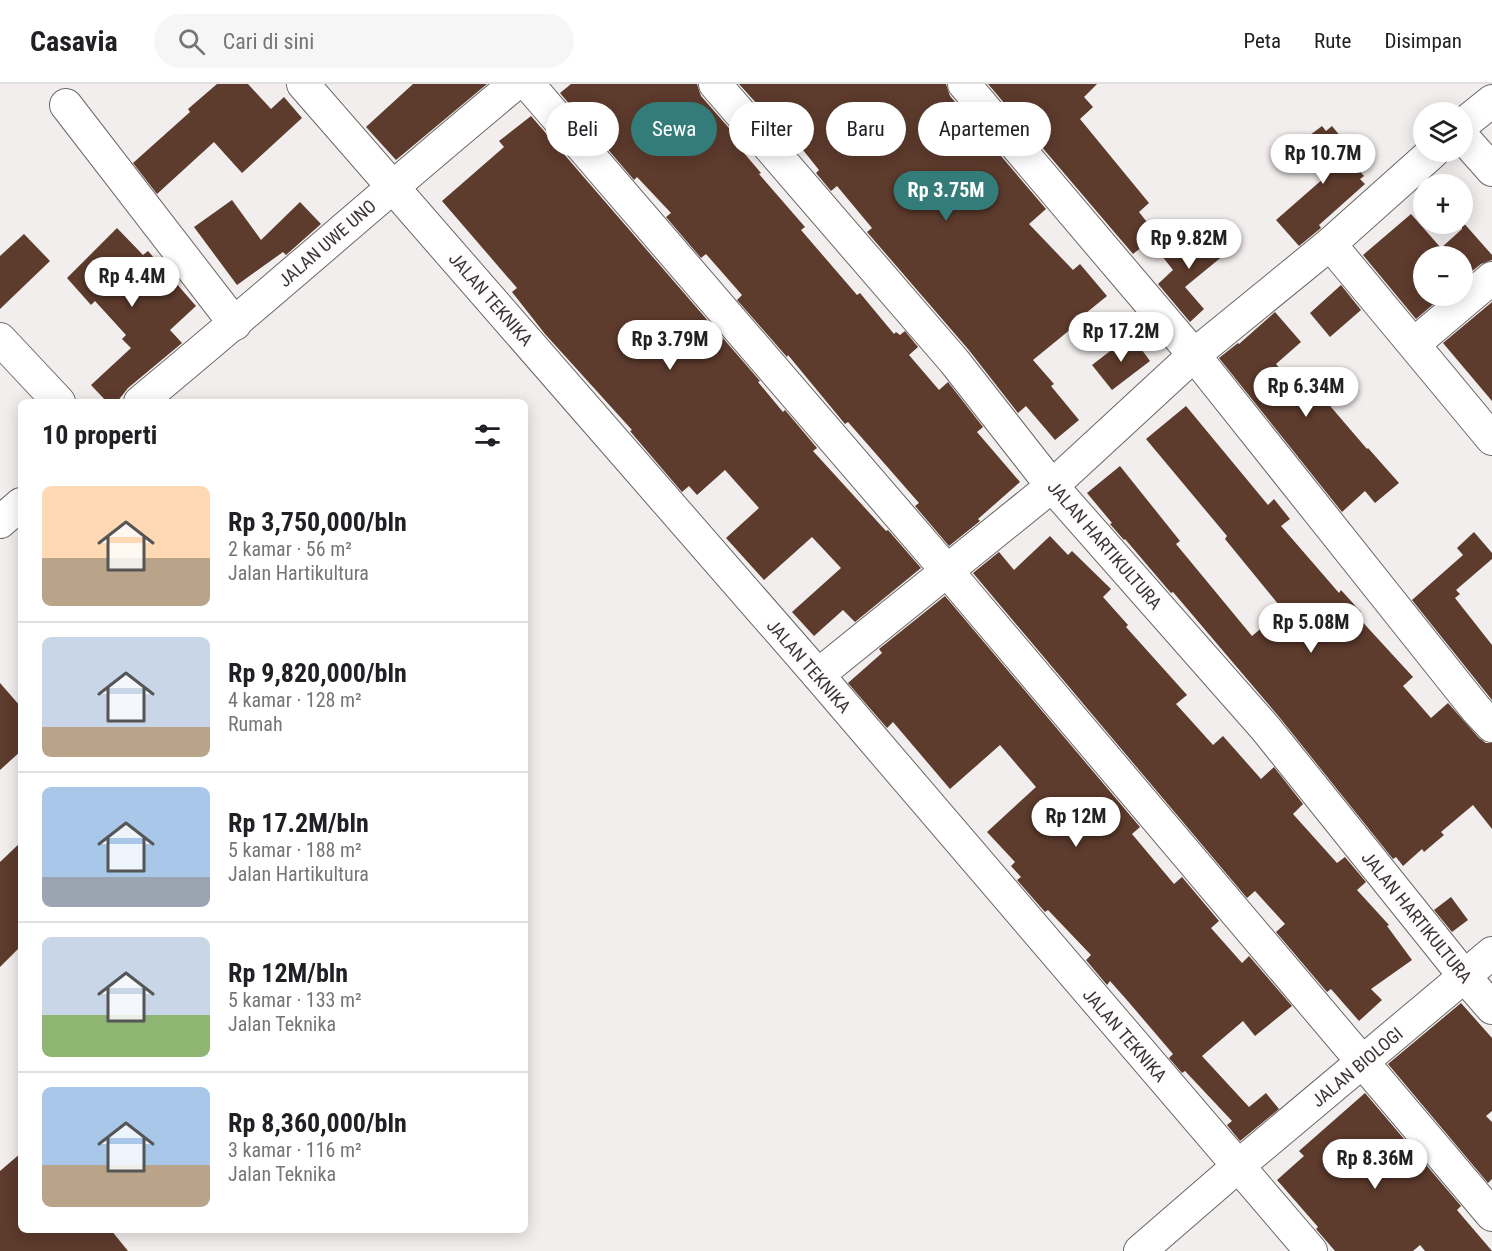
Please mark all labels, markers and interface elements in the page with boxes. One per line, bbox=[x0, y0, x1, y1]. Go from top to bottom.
search box bbox=[154, 14, 574, 68]
text: Casavia bbox=[30, 25, 118, 58]
icon: search bbox=[175, 25, 208, 58]
text: Cari di sini bbox=[223, 29, 314, 54]
text: Peta bbox=[1243, 29, 1281, 53]
text: Rute bbox=[1314, 29, 1351, 53]
text: Disimpan bbox=[1384, 29, 1462, 53]
chip: Beli bbox=[546, 102, 619, 156]
chip: Sewa bbox=[631, 102, 717, 156]
chip: Filter bbox=[729, 102, 814, 156]
chip: Baru bbox=[826, 102, 906, 156]
chip: Apartemen bbox=[918, 102, 1051, 156]
map controls bbox=[1413, 102, 1473, 306]
button: layers bbox=[1413, 102, 1473, 162]
pin: Rp 10.7M bbox=[1261, 134, 1385, 185]
text: Rp 10.7M bbox=[1285, 141, 1361, 165]
pin: Rp 3.75M bbox=[884, 171, 1008, 222]
button: + bbox=[1413, 174, 1473, 234]
text: Rp 3.75M bbox=[908, 178, 984, 202]
street label: JALAN UWE UNO bbox=[274, 195, 380, 291]
pin: Rp 9.82M bbox=[1127, 219, 1251, 270]
text: Rp 9.82M bbox=[1151, 226, 1227, 250]
button: − bbox=[1413, 246, 1473, 306]
street label: JALAN TEKNIKA bbox=[445, 248, 538, 350]
pin: Rp 4.4M bbox=[77, 257, 187, 308]
text: Rp 4.4M bbox=[99, 264, 165, 288]
pin: Rp 17.2M bbox=[1059, 312, 1183, 363]
text: Rp 17.2M bbox=[1083, 319, 1159, 343]
pin: Rp 3.79M bbox=[608, 320, 732, 371]
text: Rp 3.79M bbox=[632, 327, 708, 351]
pin: Rp 6.34M bbox=[1244, 367, 1368, 418]
text: Rp 6.34M bbox=[1268, 374, 1344, 398]
icon: filters bbox=[471, 419, 504, 452]
text: 10 properti bbox=[42, 420, 157, 450]
street label: JALAN HARTIKULTURA bbox=[1044, 477, 1167, 614]
text: Rp 3,750,000/bln bbox=[228, 507, 407, 537]
icon: home bbox=[90, 510, 162, 582]
text: 2 kamar · 56 m² bbox=[228, 537, 352, 561]
text: Jalan Hartikultura bbox=[228, 561, 369, 585]
pin: Rp 5.08M bbox=[1249, 603, 1373, 654]
text: Rp 5.08M bbox=[1273, 610, 1349, 634]
street label: JALAN TEKNIKA bbox=[763, 615, 856, 717]
text: Rp 9,820,000/bln bbox=[228, 658, 407, 688]
icon: home bbox=[90, 661, 162, 733]
text: 4 kamar · 128 m² bbox=[228, 688, 362, 712]
text: Rumah bbox=[228, 712, 283, 736]
pin: Rp 12M bbox=[1027, 797, 1125, 848]
text: Rp 12M bbox=[1046, 804, 1106, 828]
text: Rp 17.2M/bln bbox=[228, 808, 369, 838]
icon: home bbox=[90, 811, 162, 883]
text: 5 kamar · 188 m² bbox=[228, 838, 362, 862]
street label: JALAN HARTIKULTURA bbox=[1357, 847, 1477, 987]
text: Jalan Hartikultura bbox=[228, 862, 369, 886]
text: Rp 12M/bln bbox=[228, 958, 348, 988]
icon: home bbox=[90, 961, 162, 1033]
street label: JALAN TEKNIKA bbox=[1079, 984, 1172, 1086]
text: 5 kamar · 133 m² bbox=[228, 988, 362, 1012]
text: Jalan Teknika bbox=[228, 1012, 336, 1036]
street label: JALAN BIOLOGI bbox=[1307, 1023, 1407, 1111]
text: Rp 8,360,000/bln bbox=[228, 1108, 407, 1138]
icon: home bbox=[90, 1111, 162, 1183]
text: 3 kamar · 116 m² bbox=[228, 1138, 362, 1162]
pin: Rp 8.36M bbox=[1313, 1139, 1437, 1190]
text: Rp 8.36M bbox=[1337, 1146, 1413, 1170]
text: Jalan Teknika bbox=[228, 1162, 336, 1186]

